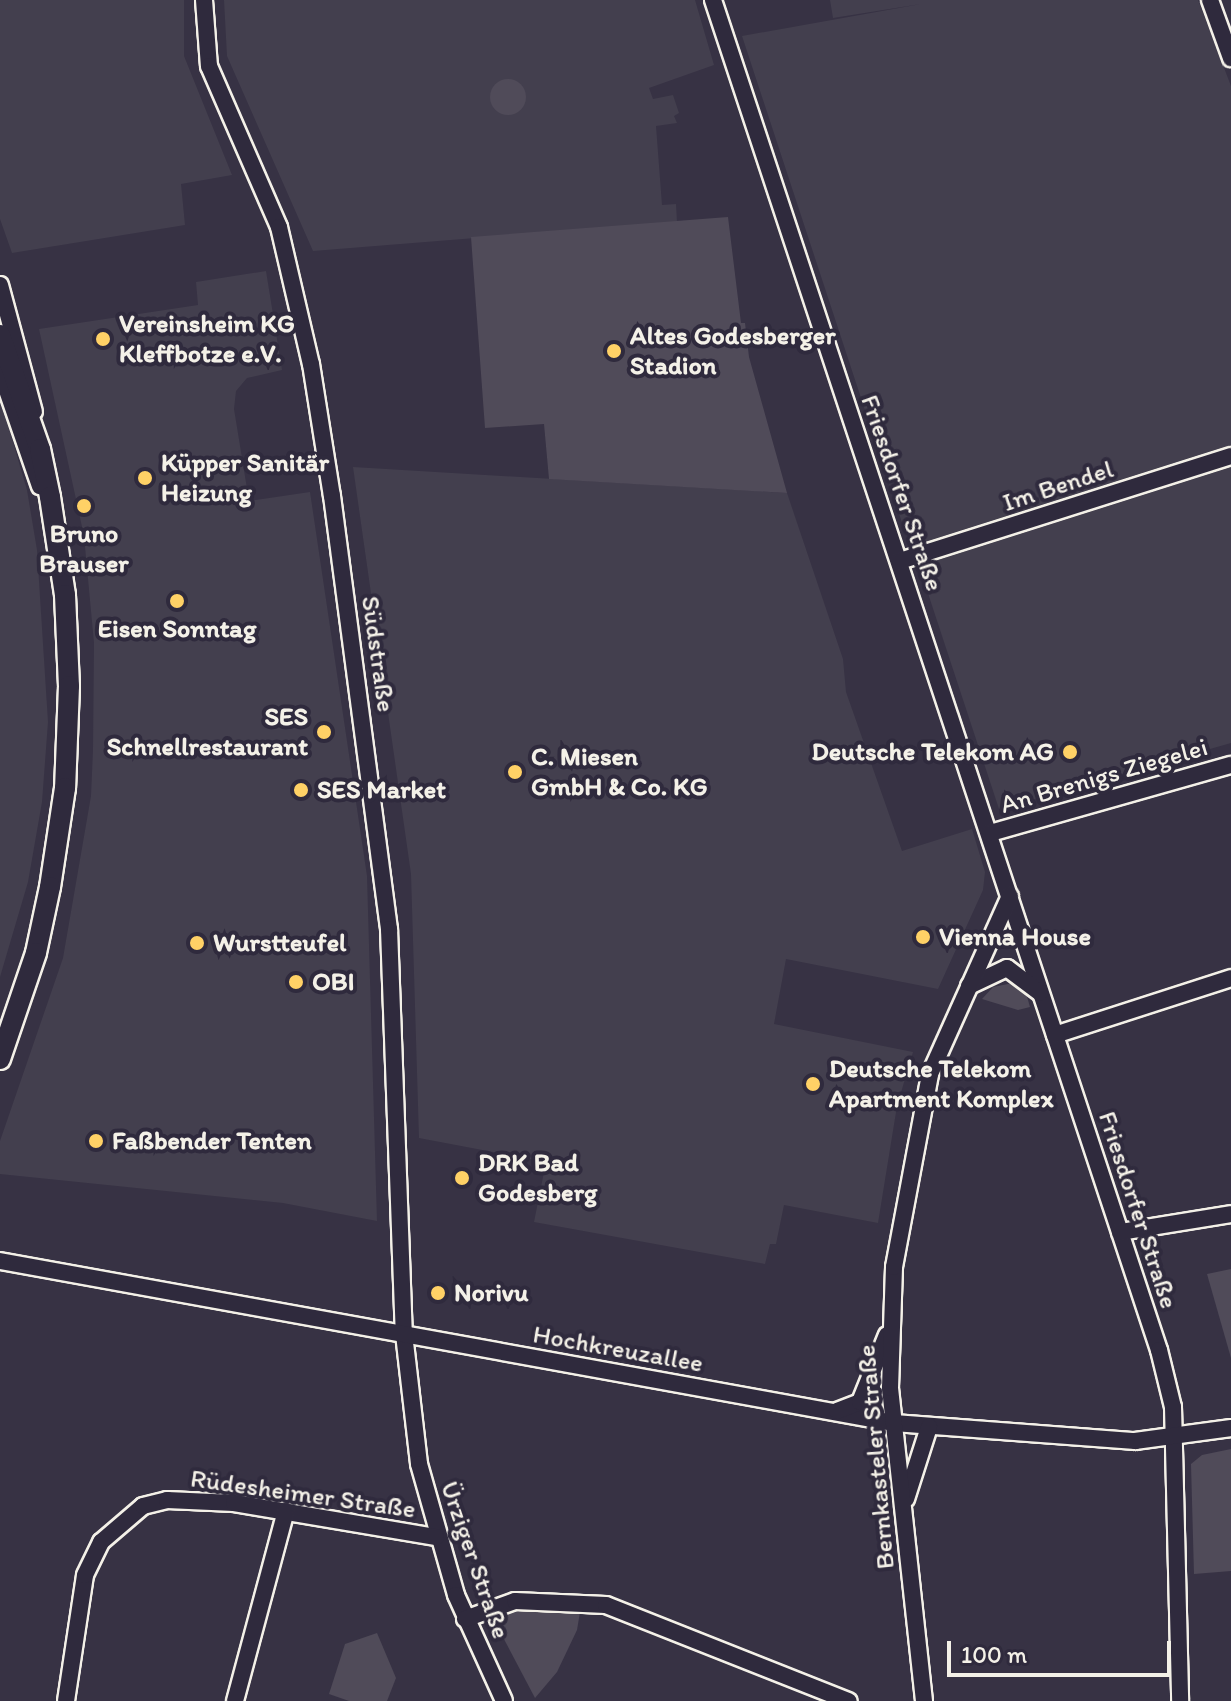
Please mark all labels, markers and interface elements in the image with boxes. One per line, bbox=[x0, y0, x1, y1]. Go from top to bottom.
place label: Vereinsheim KG Kleffbotze e.V. bbox=[119, 308, 295, 370]
place label: Altes Godesberger Stadion bbox=[630, 320, 836, 382]
marker: Vereinsheim KG Kleffbotze e.V. bbox=[94, 330, 112, 348]
marker: Altes Godesberger Stadion bbox=[605, 342, 623, 360]
street label: Friesdorfer Straße bbox=[854, 390, 950, 596]
place label: Küpper Sanitär Heizung bbox=[161, 447, 330, 508]
street label: Im Bendel bbox=[999, 453, 1117, 519]
marker: Küpper Sanitär Heizung bbox=[136, 469, 154, 487]
marker: Bruno Brauser bbox=[75, 497, 93, 515]
place label: Bruno Brauser bbox=[39, 518, 129, 580]
marker: Eisen Sonntag bbox=[168, 592, 186, 610]
street label: Südstraße bbox=[354, 594, 402, 714]
place label: Eisen Sonntag bbox=[98, 613, 256, 645]
place label: SES Schnellrestaurant bbox=[107, 701, 308, 762]
marker: SES Schnellrestaurant bbox=[315, 723, 333, 741]
street label: An Brenigs Ziegelei bbox=[997, 732, 1211, 820]
place label: Deutsche Telekom AG bbox=[812, 736, 1054, 768]
place label: C. Miesen GmbH & Co. KG bbox=[531, 741, 708, 802]
marker: Deutsche Telekom AG bbox=[1061, 743, 1079, 761]
marker: C. Miesen GmbH & Co. KG bbox=[506, 763, 524, 781]
place label: SES Market bbox=[317, 774, 446, 806]
marker: SES Market bbox=[292, 781, 310, 799]
place label: Vienna House bbox=[939, 921, 1091, 953]
place label: Wurstteufel bbox=[213, 927, 346, 959]
marker: Vienna House bbox=[914, 928, 932, 946]
marker: Wurstteufel bbox=[188, 934, 206, 952]
place label: OBI bbox=[312, 966, 354, 998]
marker: OBI bbox=[287, 973, 305, 991]
place label: Deutsche Telekom Apartment Komplex bbox=[829, 1053, 1053, 1114]
marker: Deutsche Telekom Apartment Komplex bbox=[804, 1075, 822, 1093]
street label: Friesdorfer Straße bbox=[1091, 1107, 1185, 1313]
place label: Faßbender Tenten bbox=[112, 1125, 312, 1157]
marker: Faßbender Tenten bbox=[87, 1132, 105, 1150]
place label: DRK Bad Godesberg bbox=[478, 1147, 597, 1208]
marker: DRK Bad Godesberg bbox=[453, 1169, 471, 1187]
place label: Norivu bbox=[454, 1277, 528, 1309]
marker: Norivu bbox=[429, 1284, 447, 1302]
street label: Hochkreuzallee bbox=[530, 1319, 706, 1379]
street label: Bernkasteler Straße bbox=[851, 1343, 901, 1571]
street label: Rüdesheimer Straße bbox=[188, 1463, 418, 1525]
street label: Ürziger Straße bbox=[434, 1477, 516, 1643]
scale bar bbox=[951, 1625, 1175, 1675]
text: 100 m bbox=[961, 1640, 1027, 1669]

